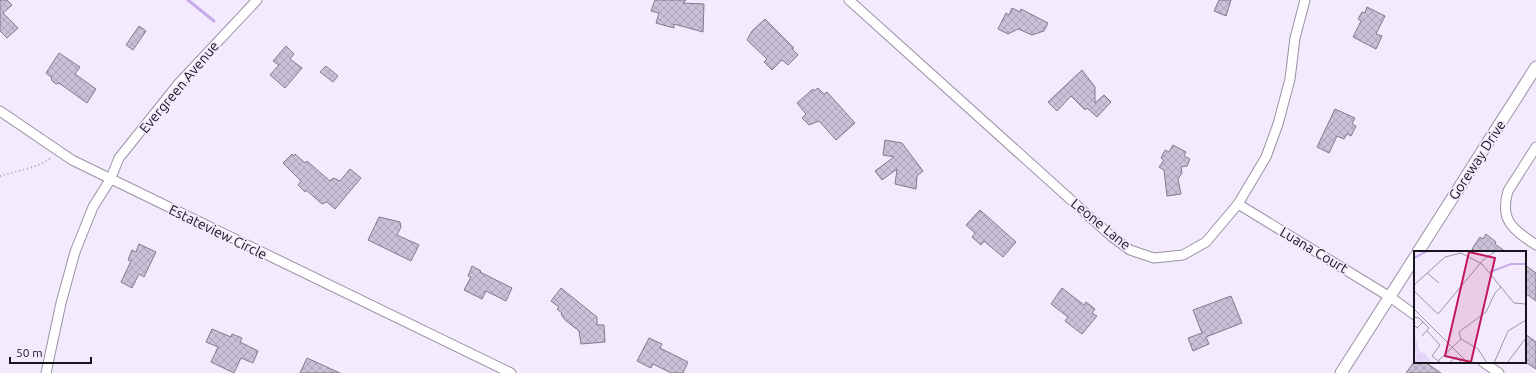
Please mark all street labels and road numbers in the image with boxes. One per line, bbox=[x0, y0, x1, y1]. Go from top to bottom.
street label: Evergreen Avenue bbox=[136, 38, 222, 136]
street label: Goreway Drive bbox=[1445, 117, 1509, 203]
street label: Leone Lane bbox=[1068, 195, 1134, 253]
street label: Estateview Circle bbox=[166, 201, 270, 263]
street label: Luana Court bbox=[1277, 223, 1351, 277]

